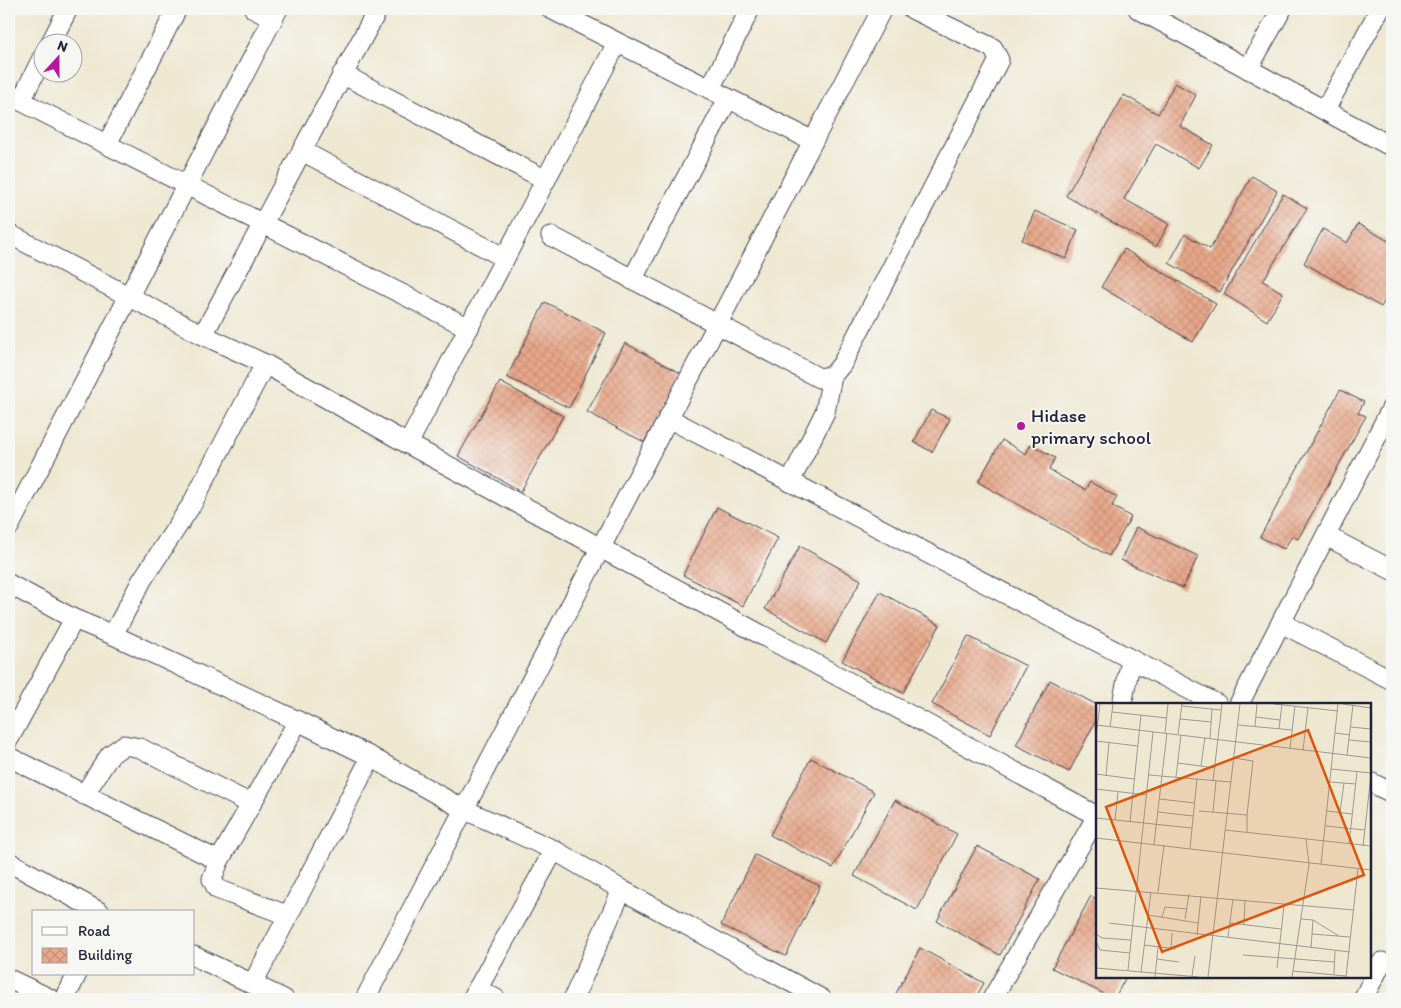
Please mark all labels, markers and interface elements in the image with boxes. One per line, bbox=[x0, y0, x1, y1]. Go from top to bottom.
north arrow bbox=[32, 32, 82, 82]
text: N bbox=[55, 37, 70, 56]
place label: Hidase primary school bbox=[1031, 404, 1152, 449]
marker: Hidase primary school bbox=[1015, 420, 1027, 432]
inset map bbox=[1096, 703, 1371, 978]
legend bbox=[32, 910, 195, 976]
text: Road bbox=[78, 922, 111, 940]
text: Building bbox=[78, 946, 132, 964]

